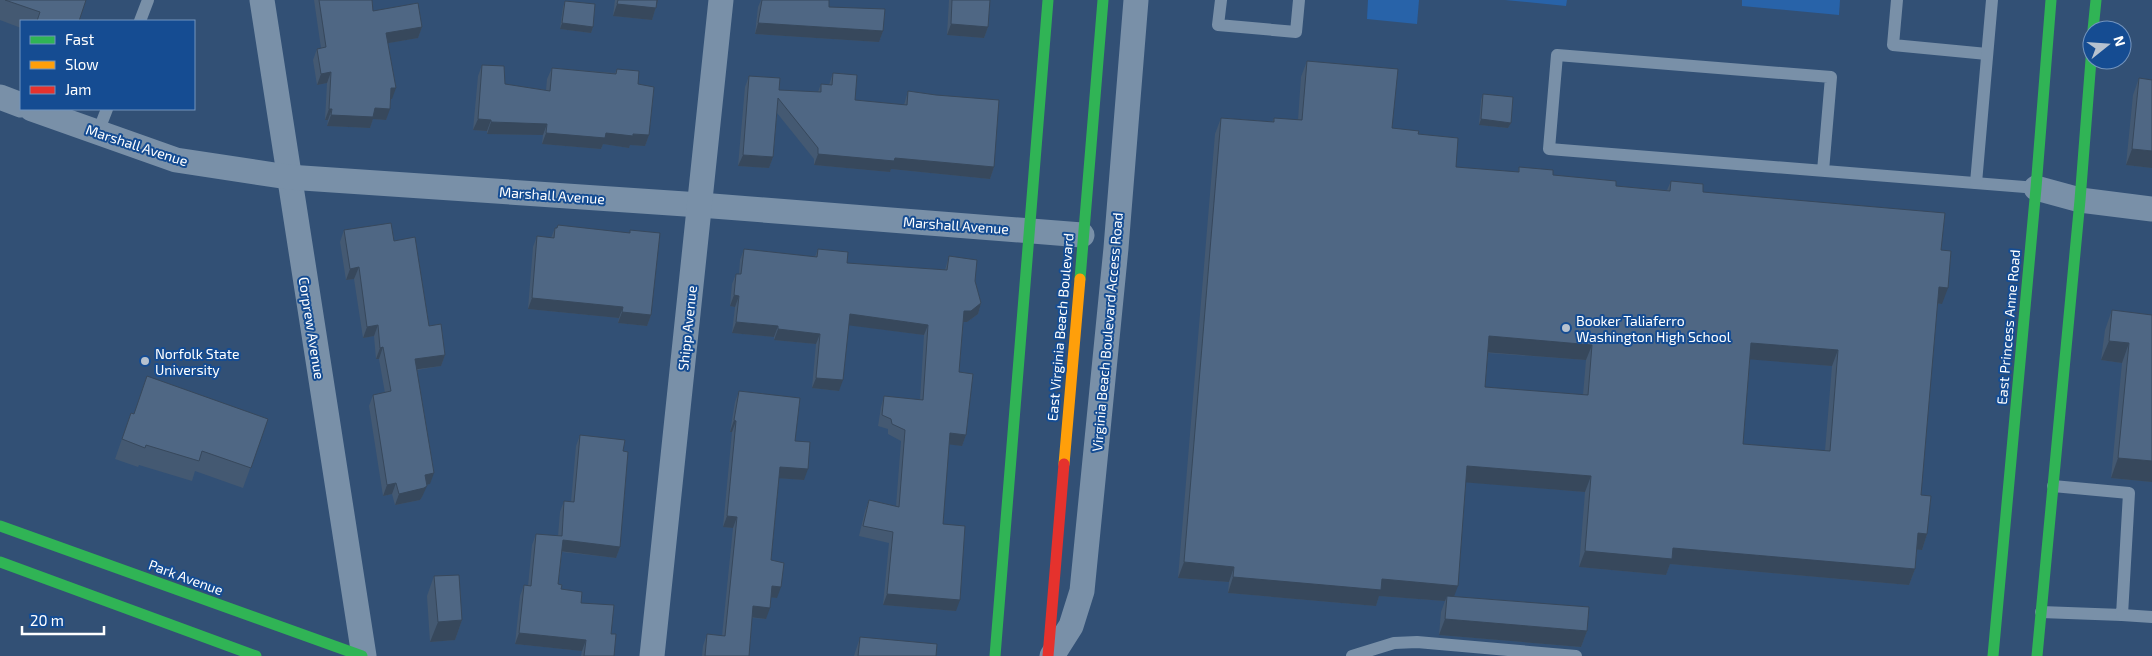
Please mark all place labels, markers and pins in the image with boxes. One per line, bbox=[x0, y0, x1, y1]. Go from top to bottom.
place label: Booker Taliaferro Washington High School bbox=[1576, 312, 1732, 345]
marker: Booker Taliaferro Washington High School bbox=[1560, 322, 1572, 334]
place label: Norfolk State University bbox=[155, 345, 240, 378]
marker: Norfolk State University bbox=[139, 355, 151, 367]

